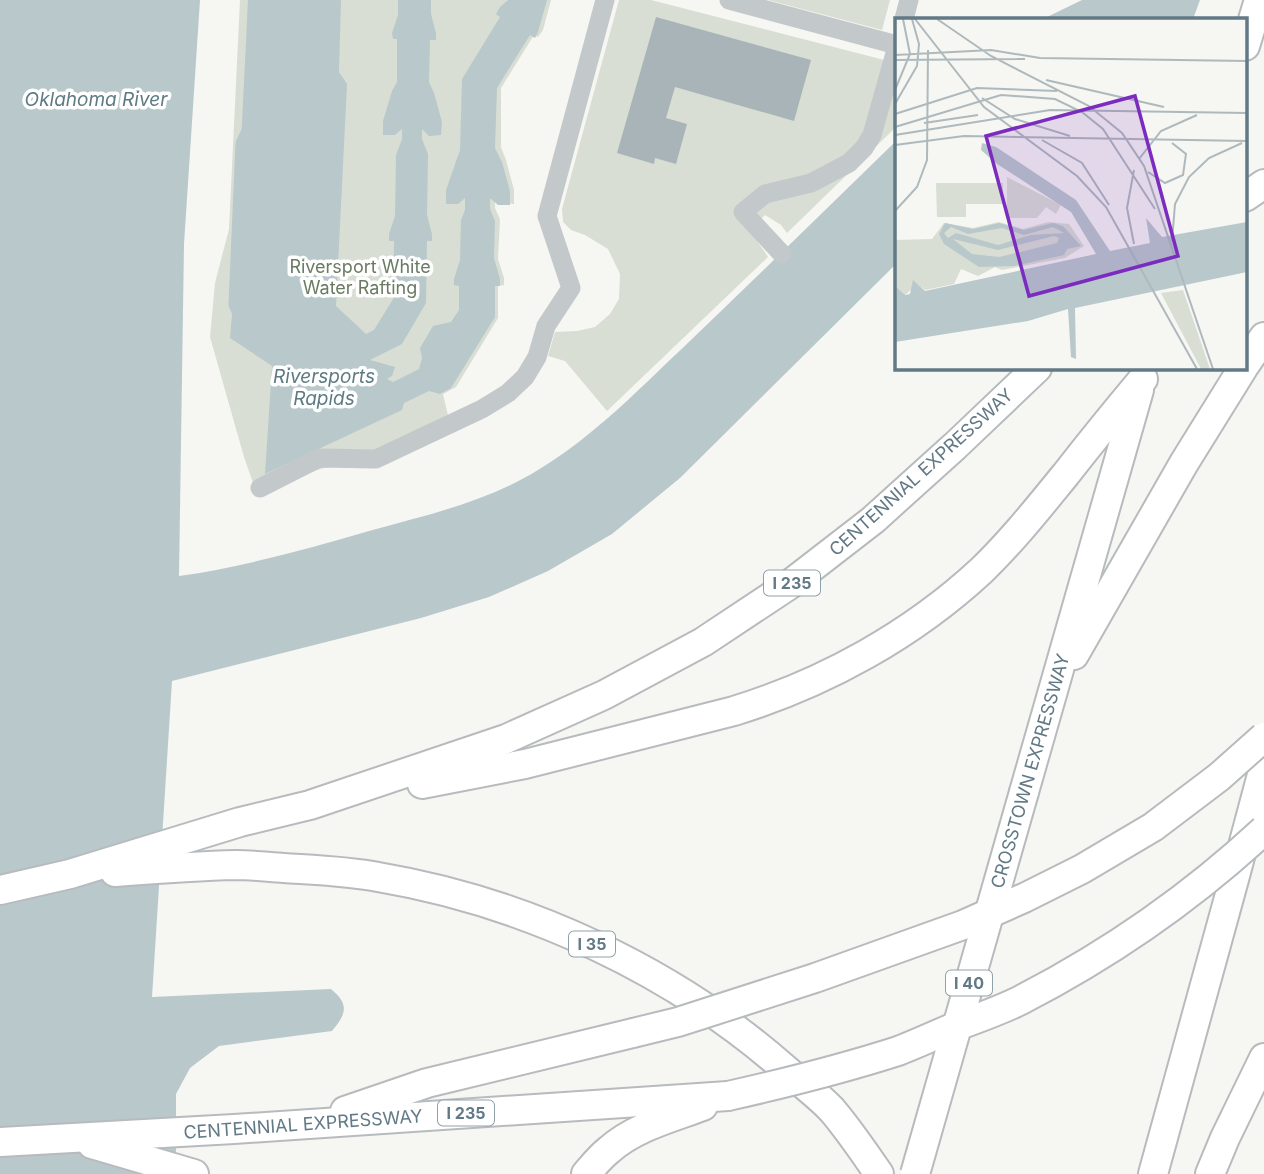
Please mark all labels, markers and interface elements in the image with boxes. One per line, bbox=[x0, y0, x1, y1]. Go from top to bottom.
inset map bbox=[895, 18, 1246, 369]
water label: Oklahoma River bbox=[25, 88, 168, 111]
park label: Riversport White Water Rafting bbox=[289, 256, 431, 298]
water label: Riversports Rapids bbox=[273, 365, 375, 410]
street label: CENTENNIAL EXPRESSWAY bbox=[825, 384, 1017, 560]
road number: I 235 bbox=[764, 570, 820, 596]
street label: CROSSTOWN EXPRESSWAY bbox=[986, 651, 1074, 891]
road number: I 35 bbox=[569, 932, 615, 956]
road number: I 40 bbox=[946, 970, 992, 995]
road number: I 235 bbox=[438, 1100, 494, 1126]
street label: CENTENNIAL EXPRESSWAY bbox=[183, 1105, 423, 1143]

